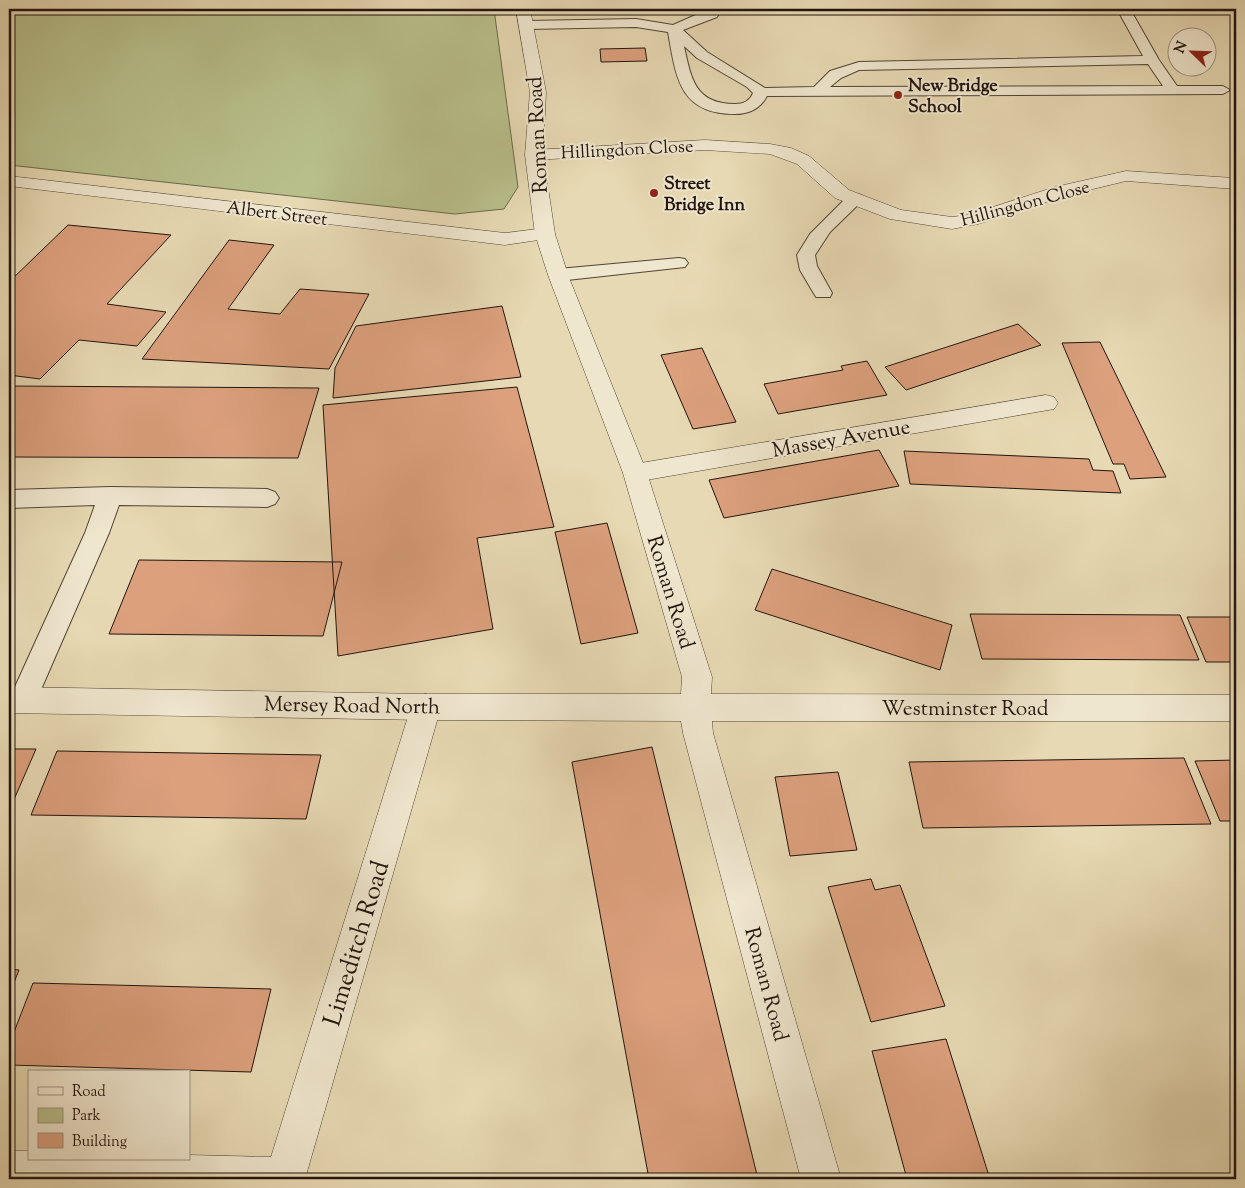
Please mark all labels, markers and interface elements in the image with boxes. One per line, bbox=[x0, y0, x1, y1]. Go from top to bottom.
north arrow bbox=[1168, 28, 1218, 78]
text: N bbox=[1170, 39, 1193, 57]
place label: New Bridge School bbox=[908, 74, 998, 121]
street label: Roman Road bbox=[521, 76, 557, 194]
marker: New Bridge School bbox=[892, 89, 904, 101]
street label: Hillingdon Close bbox=[560, 135, 694, 167]
place label: Street Bridge Inn bbox=[664, 172, 746, 219]
street label: Hillingdon Close bbox=[958, 175, 1093, 235]
marker: Street Bridge Inn bbox=[648, 187, 660, 199]
street label: Albert Street bbox=[225, 196, 329, 234]
street label: Massey Avenue bbox=[770, 413, 913, 467]
street label: Roman Road bbox=[638, 532, 701, 653]
street label: Mersey Road North bbox=[264, 690, 440, 724]
street label: Westminster Road bbox=[881, 695, 1049, 725]
street label: Limeditch Road bbox=[316, 857, 400, 1031]
street label: Roman Road bbox=[735, 924, 795, 1045]
legend bbox=[28, 1070, 190, 1160]
text: Road bbox=[72, 1082, 106, 1103]
text: Park bbox=[72, 1106, 101, 1127]
text: Building bbox=[72, 1132, 127, 1153]

